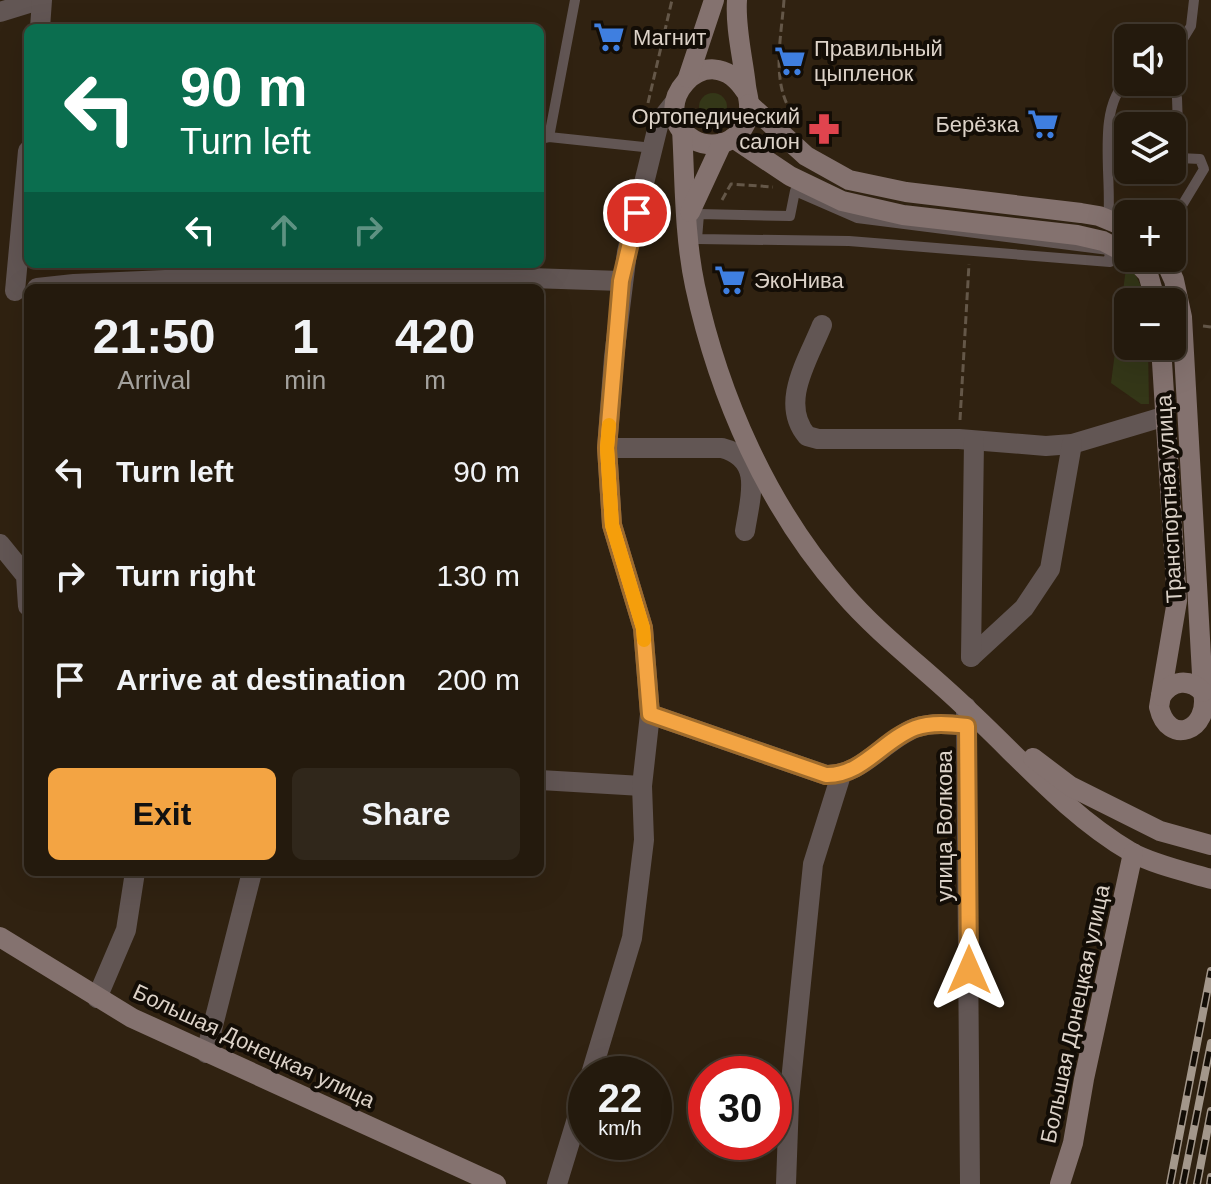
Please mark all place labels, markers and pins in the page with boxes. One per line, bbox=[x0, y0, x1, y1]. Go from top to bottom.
supermarket icon: Магнит bbox=[592, 20, 626, 54]
place label: Магнит bbox=[633, 25, 706, 50]
place label: Правильный цыпленок bbox=[814, 36, 943, 86]
supermarket icon: Правильный цыпленок bbox=[773, 44, 807, 78]
place label: Ортопедический салон bbox=[631, 104, 800, 154]
supermarket icon: Берёзка bbox=[1026, 107, 1060, 141]
pharmacy icon: Ортопедический салон bbox=[807, 112, 841, 146]
place label: Берёзка bbox=[935, 112, 1020, 137]
pin bbox=[603, 179, 671, 247]
supermarket icon: ЭкоНива bbox=[713, 263, 747, 297]
place label: ЭкоНива bbox=[754, 268, 845, 293]

